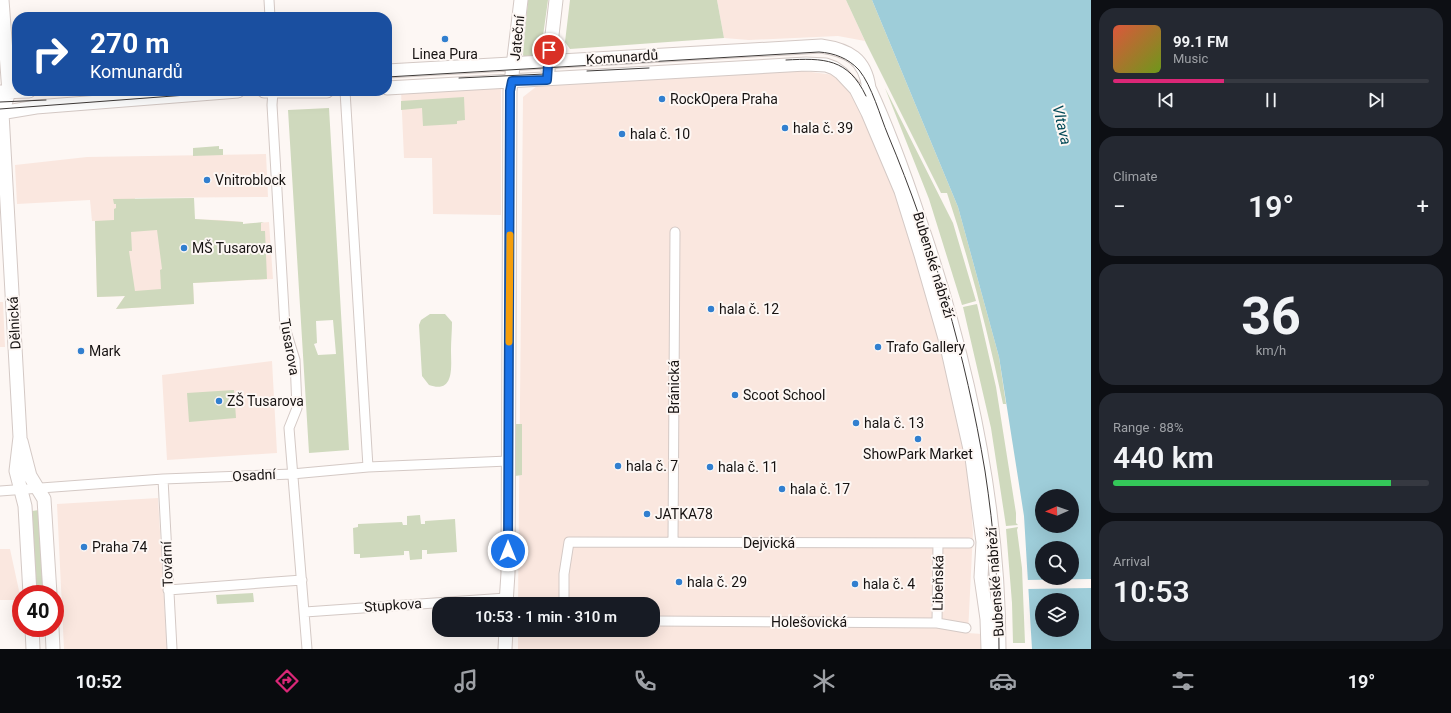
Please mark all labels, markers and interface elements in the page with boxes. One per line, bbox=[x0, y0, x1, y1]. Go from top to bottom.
street label: Jateční bbox=[507, 14, 527, 62]
text: 270 m bbox=[90, 27, 169, 60]
icon: right bbox=[24, 28, 76, 80]
pin bbox=[532, 33, 566, 67]
text: 99.1 FM bbox=[1173, 33, 1228, 51]
marker: Linea Pura bbox=[440, 34, 450, 44]
icon: arrive bbox=[538, 39, 560, 61]
place label: Linea Pura bbox=[412, 46, 478, 62]
street label: Komunardů bbox=[585, 47, 659, 67]
text: Music bbox=[1173, 51, 1208, 66]
text: Komunardů bbox=[90, 61, 183, 82]
icon: previous bbox=[1155, 89, 1177, 111]
icon: pause bbox=[1260, 89, 1282, 111]
icon: next bbox=[1365, 89, 1387, 111]
place label: RockOpera Praha bbox=[670, 91, 778, 107]
marker: RockOpera Praha bbox=[657, 94, 667, 104]
water label: Vltava bbox=[1049, 103, 1075, 147]
place label: hala č. 39 bbox=[793, 120, 853, 136]
marker: hala č. 39 bbox=[780, 123, 790, 133]
place label: hala č. 10 bbox=[630, 126, 690, 142]
marker: hala č. 10 bbox=[617, 129, 627, 139]
text: Climate bbox=[1113, 169, 1157, 184]
place label: Vnitroblock bbox=[215, 172, 287, 188]
marker: Vnitroblock bbox=[202, 175, 212, 185]
text: 19° bbox=[1248, 189, 1294, 224]
text: − bbox=[1113, 194, 1126, 219]
text: + bbox=[1417, 194, 1429, 219]
street label: Bubenské nábřeží bbox=[910, 210, 958, 321]
place label: MŠ Tusarova bbox=[192, 239, 273, 256]
marker: MŠ Tusarova bbox=[179, 243, 189, 253]
text: 36 bbox=[1241, 286, 1301, 347]
street label: Dělnická bbox=[5, 296, 23, 350]
place label: hala č. 12 bbox=[719, 301, 779, 317]
marker: hala č. 12 bbox=[706, 304, 716, 314]
street label: Tusarova bbox=[277, 318, 303, 376]
place label: Trafo Gallery bbox=[886, 339, 966, 355]
marker: Trafo Gallery bbox=[873, 342, 883, 352]
place label: Mark bbox=[89, 343, 122, 359]
text: km/h bbox=[1256, 343, 1286, 358]
marker: Mark bbox=[76, 346, 86, 356]
street label: Bránická bbox=[666, 360, 682, 414]
place label: Scoot School bbox=[743, 387, 825, 403]
marker: Scoot School bbox=[730, 390, 740, 400]
place label: ZŠ Tusarova bbox=[227, 392, 304, 409]
marker: ZŠ Tusarova bbox=[214, 396, 224, 406]
place label: hala č. 13 bbox=[864, 415, 924, 431]
marker: hala č. 13 bbox=[851, 418, 861, 428]
text: Range · 88% bbox=[1113, 420, 1183, 435]
marker: ShowPark Market bbox=[913, 434, 923, 444]
text: 440 km bbox=[1113, 440, 1214, 475]
place label: ShowPark Market bbox=[863, 446, 973, 462]
place label: hala č. 7 bbox=[626, 458, 678, 474]
place label: hala č. 11 bbox=[718, 459, 778, 475]
marker: hala č. 7 bbox=[613, 461, 623, 471]
marker: hala č. 11 bbox=[705, 462, 715, 472]
street label: Osadní bbox=[232, 466, 277, 484]
place label: hala č. 17 bbox=[790, 481, 850, 497]
marker: hala č. 17 bbox=[777, 484, 787, 494]
north arrow bbox=[1035, 489, 1079, 533]
map controls bbox=[1035, 489, 1079, 637]
place label: JATKA78 bbox=[655, 506, 713, 522]
marker: JATKA78 bbox=[642, 509, 652, 519]
street label: Bubenské nábřeží bbox=[983, 526, 1007, 638]
position arrow bbox=[487, 530, 529, 572]
street label: Dejvická bbox=[743, 535, 795, 551]
place label: Praha 74 bbox=[92, 539, 148, 555]
street label: Tovární bbox=[158, 540, 176, 587]
button: search bbox=[1035, 541, 1079, 585]
marker: Praha 74 bbox=[79, 542, 89, 552]
text: Arrival bbox=[1113, 554, 1150, 569]
street label: Libeňská bbox=[930, 555, 946, 611]
place label: hala č. 29 bbox=[687, 574, 747, 590]
text: 10:53 bbox=[1113, 574, 1190, 609]
place label: hala č. 4 bbox=[863, 576, 915, 592]
marker: hala č. 29 bbox=[674, 577, 684, 587]
marker: hala č. 4 bbox=[850, 579, 860, 589]
speed limit sign: 40 bbox=[12, 585, 64, 637]
button: layers bbox=[1035, 593, 1079, 637]
street label: Stupkova bbox=[364, 595, 422, 615]
text: 10:53 · 1 min · 310 m bbox=[475, 608, 617, 626]
street label: Holešovická bbox=[771, 614, 847, 630]
icon: directions bbox=[273, 667, 301, 695]
icon: music bbox=[452, 667, 480, 695]
icon: phone bbox=[631, 667, 659, 695]
icon: climate bbox=[810, 667, 838, 695]
icon: car bbox=[989, 667, 1017, 695]
icon: filters bbox=[1169, 667, 1197, 695]
text: 10:52 bbox=[76, 671, 122, 692]
text: 19° bbox=[1348, 671, 1375, 692]

